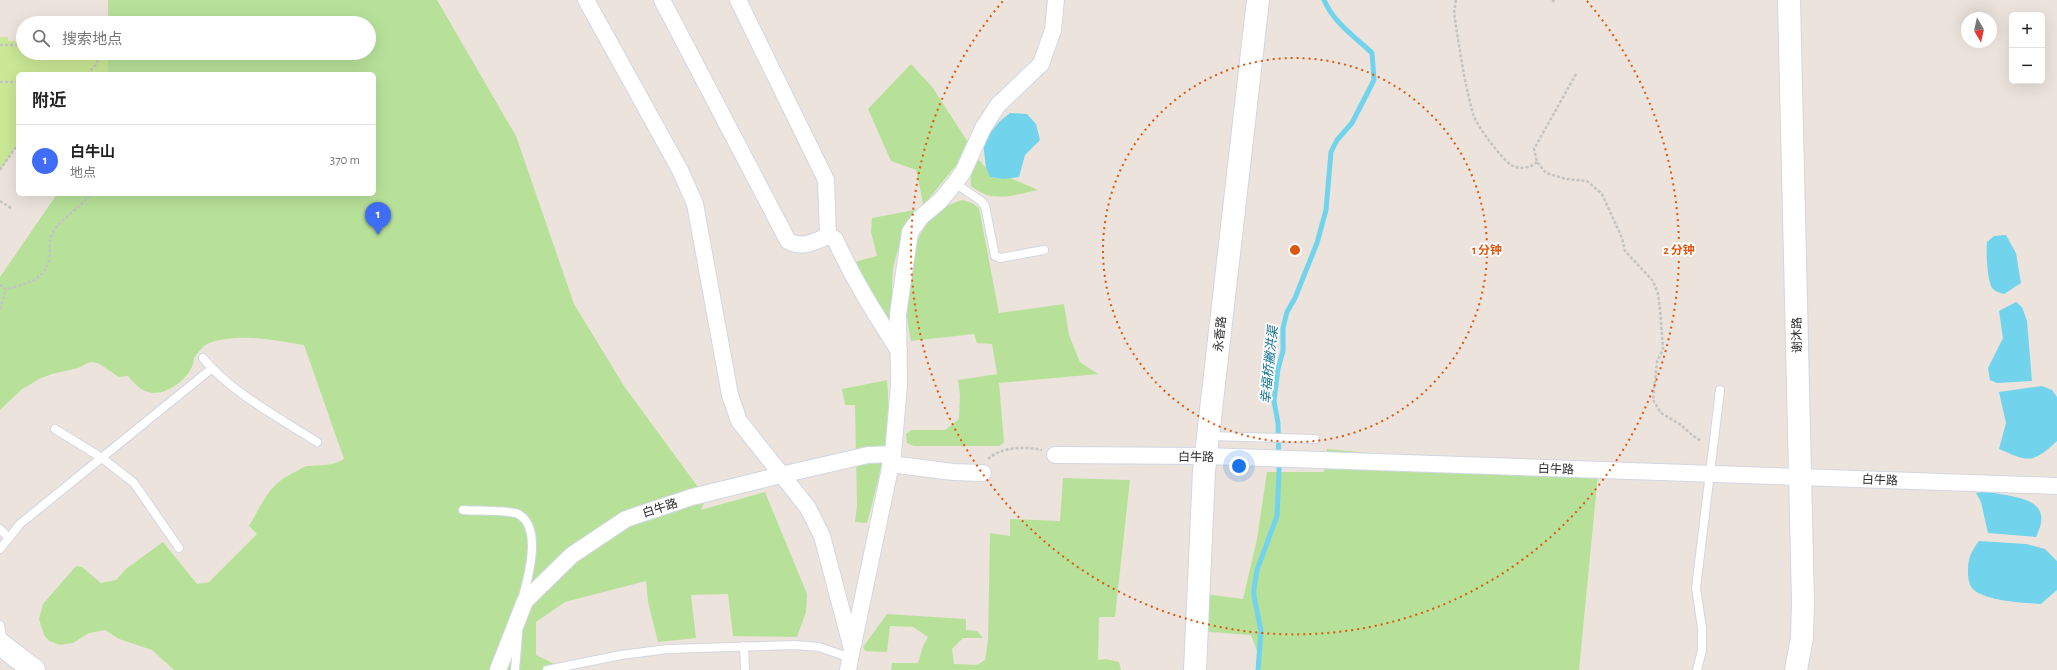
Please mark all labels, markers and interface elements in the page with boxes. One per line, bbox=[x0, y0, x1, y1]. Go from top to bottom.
north arrow bbox=[1961, 12, 1997, 48]
map controls bbox=[2009, 12, 2045, 84]
button: + bbox=[2009, 12, 2045, 48]
search box bbox=[16, 16, 376, 60]
icon: search bbox=[30, 27, 52, 49]
text: 搜索地点 bbox=[62, 32, 122, 47]
button: − bbox=[2009, 48, 2045, 84]
text: 附近 bbox=[32, 92, 66, 109]
text: 白牛山 bbox=[70, 145, 115, 160]
text: 1 bbox=[43, 154, 47, 167]
text: 370 m bbox=[330, 154, 360, 167]
text: 地点 bbox=[70, 167, 96, 180]
pin: 1 bbox=[365, 202, 391, 235]
centre of rings bbox=[1288, 243, 1302, 257]
text: 1 分钟 bbox=[1472, 243, 1502, 256]
text: 2 分钟 bbox=[1663, 243, 1695, 256]
street label: 永香路 bbox=[1211, 315, 1228, 353]
street label: 谢沐路 bbox=[1790, 317, 1803, 353]
water label: 幸福桥撇洪渠 bbox=[1258, 323, 1281, 404]
street label: 白牛路 bbox=[1178, 450, 1214, 463]
your location bbox=[1229, 456, 1249, 476]
street label: 白牛路 bbox=[1538, 461, 1574, 476]
street label: 白牛路 bbox=[1862, 472, 1898, 487]
street label: 白牛路 bbox=[641, 496, 679, 519]

